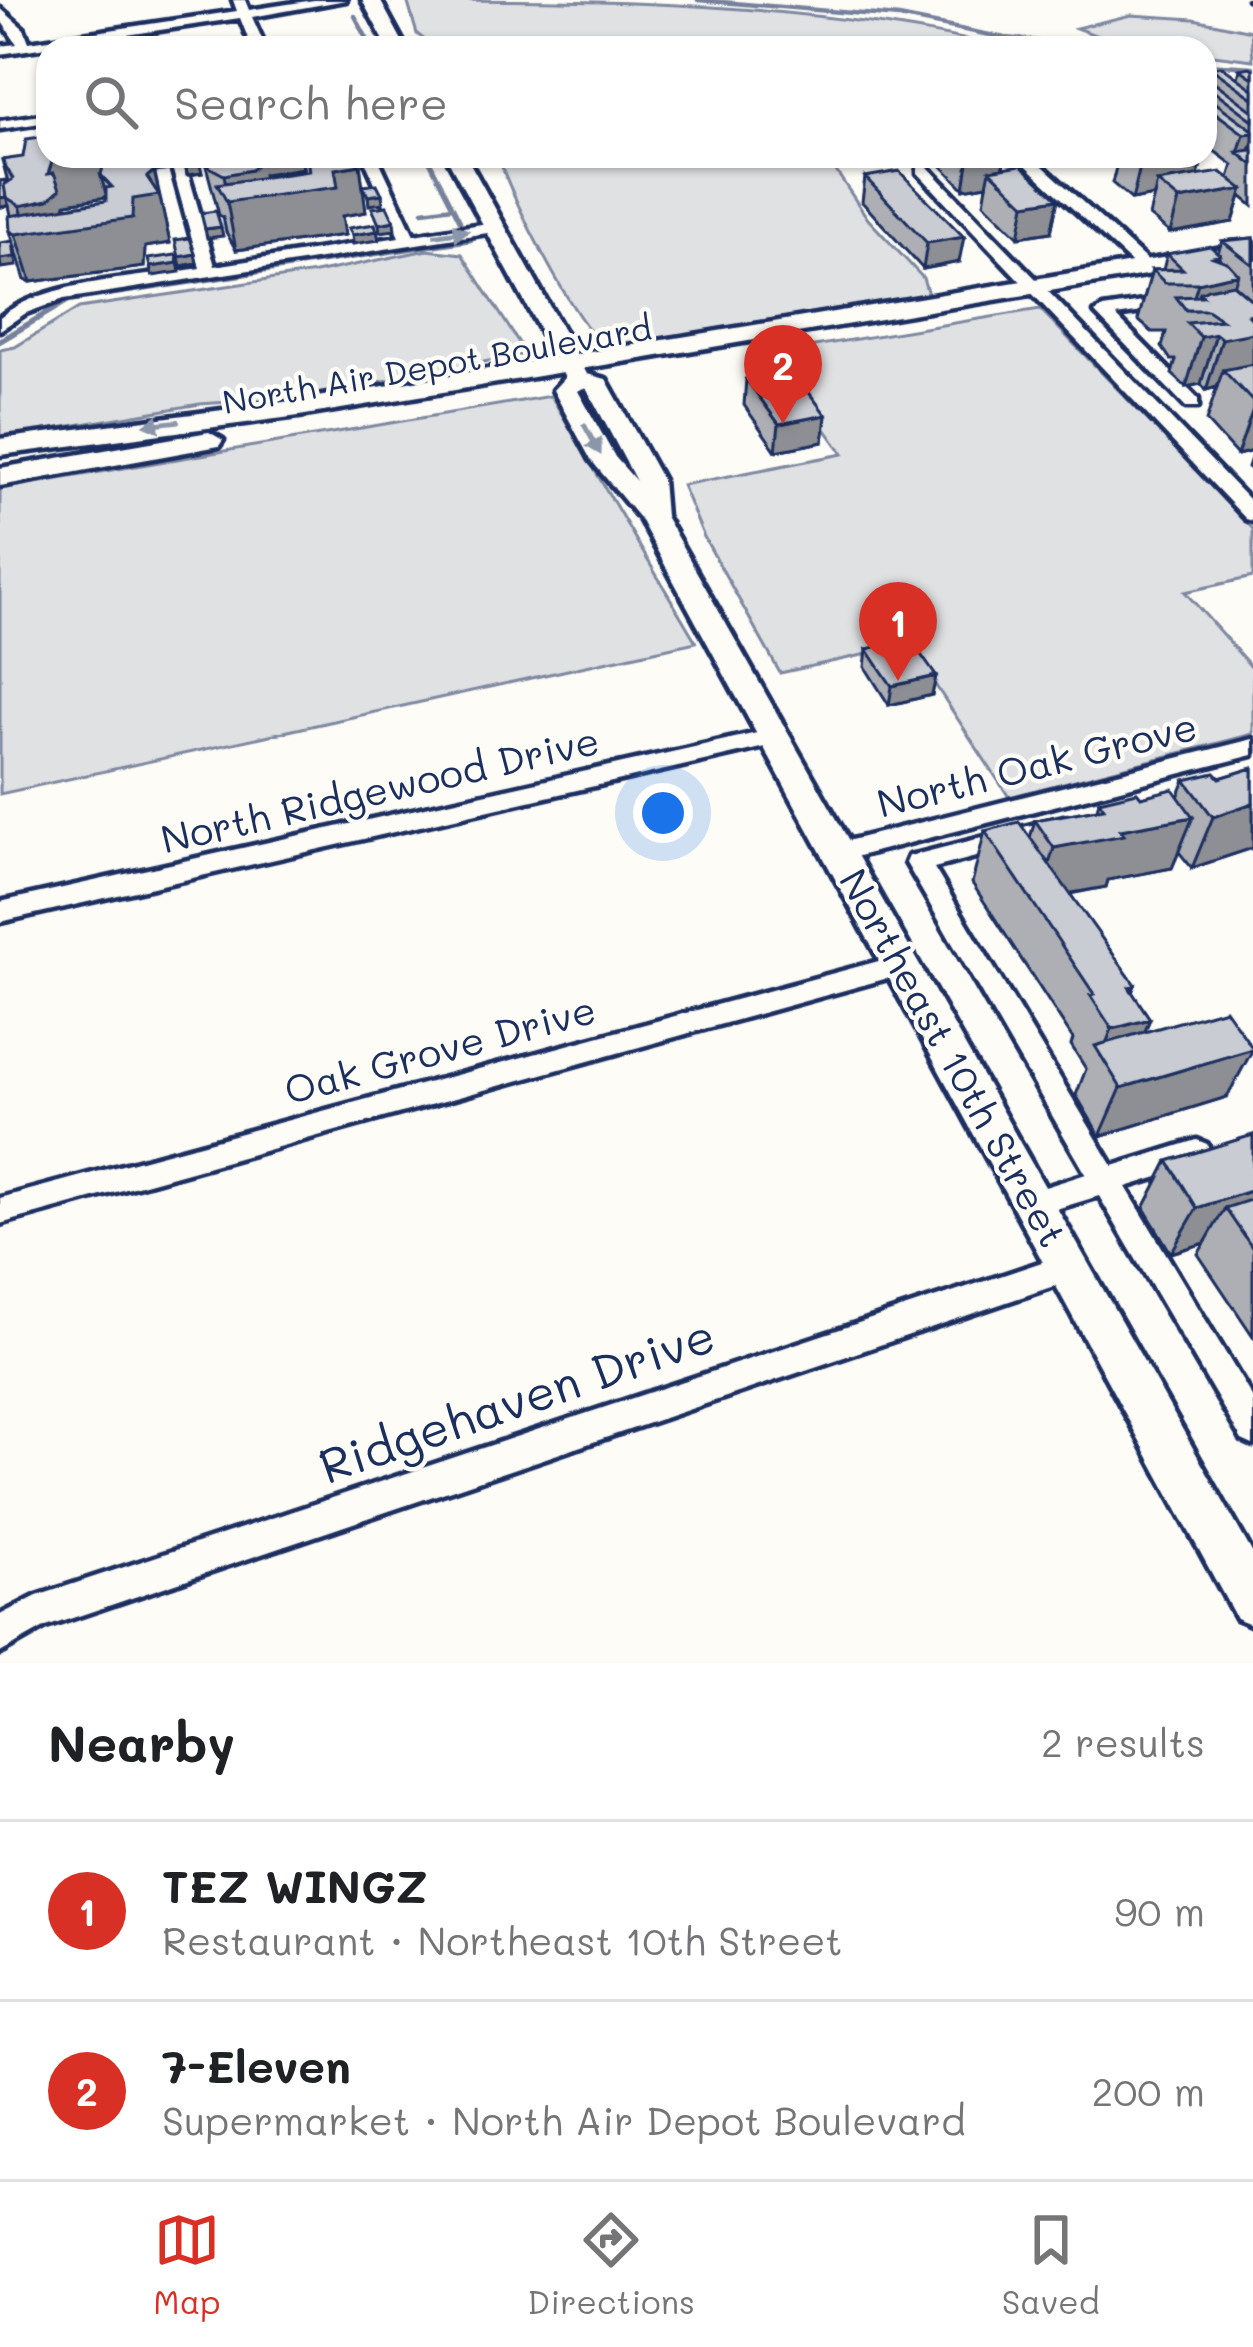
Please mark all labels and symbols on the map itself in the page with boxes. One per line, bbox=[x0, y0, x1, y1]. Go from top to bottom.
one-way arrow bbox=[433, 223, 471, 242]
street label: North Air Depot Boulevard bbox=[219, 305, 655, 422]
pin: 2 bbox=[744, 325, 822, 424]
one-way arrow bbox=[143, 413, 180, 432]
one-way arrow bbox=[581, 422, 602, 456]
pin: 1 bbox=[859, 582, 937, 681]
street label: North Oak Grove bbox=[871, 699, 1202, 828]
street label: North Ridgewood Drive bbox=[155, 713, 604, 865]
your location bbox=[633, 783, 693, 843]
street label: Northeast 10th Street bbox=[829, 859, 1080, 1255]
street label: Oak Grove Drive bbox=[278, 982, 601, 1115]
street label: Ridgehaven Drive bbox=[310, 1302, 722, 1496]

